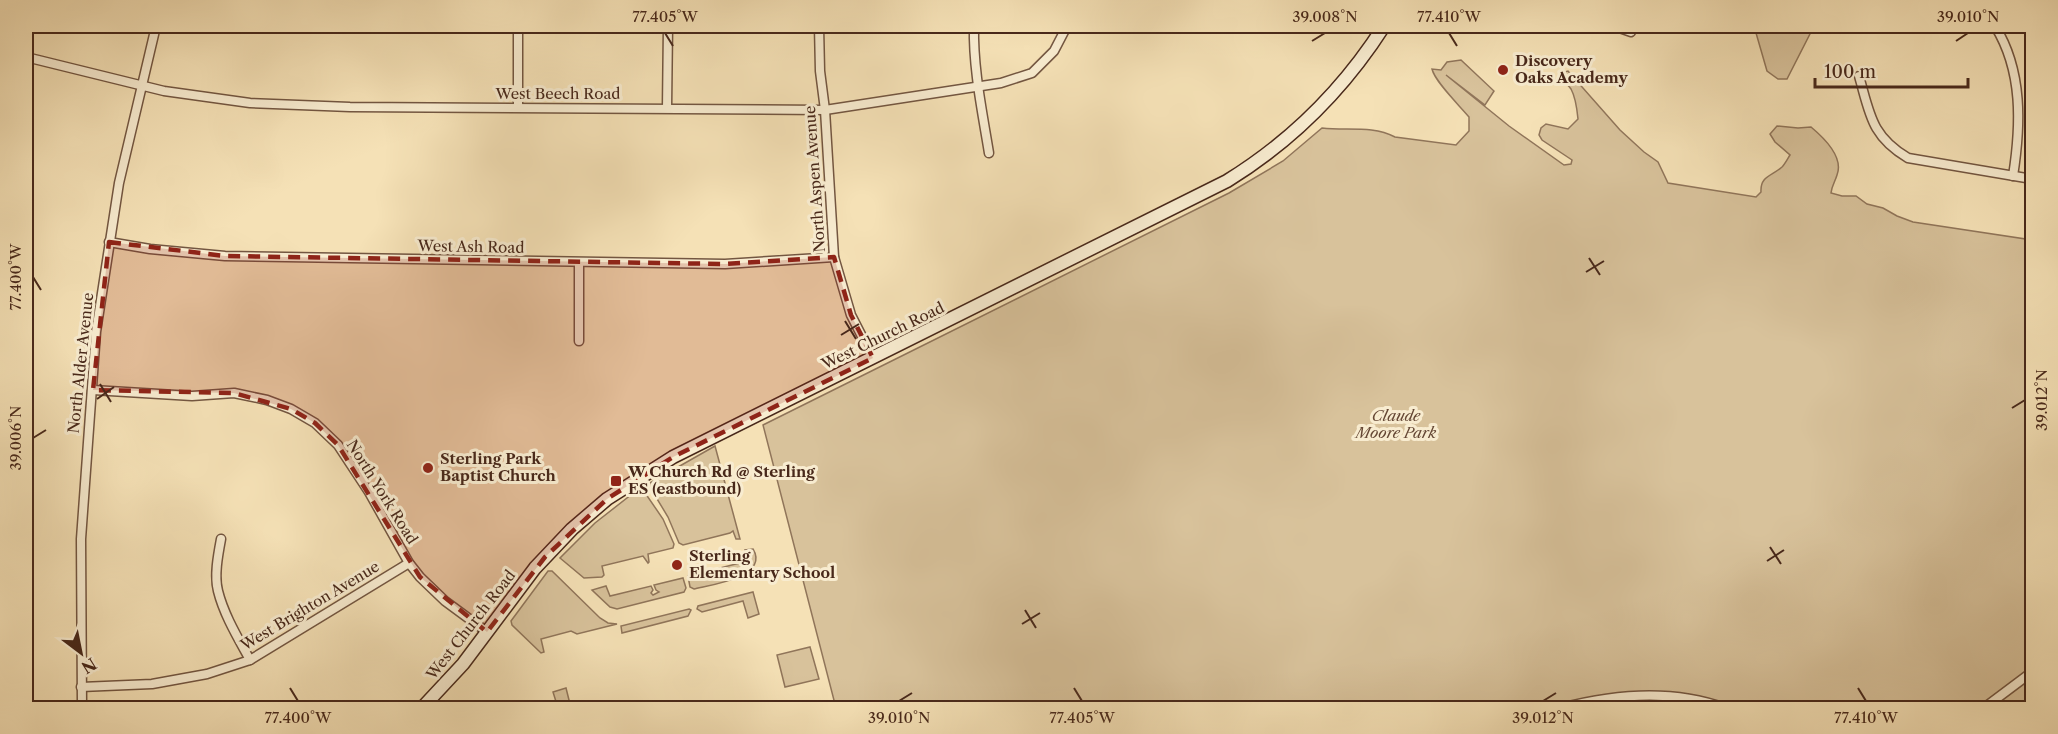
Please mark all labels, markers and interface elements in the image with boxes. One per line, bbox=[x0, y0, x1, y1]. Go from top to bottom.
text: 77.405°W bbox=[632, 7, 698, 26]
text: 39.008°N bbox=[1292, 7, 1358, 26]
text: 77.410°W bbox=[1417, 7, 1481, 26]
text: 39.010°N bbox=[1937, 7, 1999, 26]
place label: Discovery Oaks Academy bbox=[1515, 51, 1628, 87]
scale bar bbox=[1815, 51, 1968, 89]
text: 100 m bbox=[1824, 61, 1876, 83]
marker: Discovery Oaks Academy bbox=[1496, 63, 1510, 77]
street label: West Beech Road bbox=[495, 84, 620, 103]
street label: North Aspen Avenue bbox=[800, 105, 829, 253]
street label: West Ash Road bbox=[416, 236, 525, 257]
text: 77.400°W bbox=[6, 243, 25, 311]
street label: North Alder Avenue bbox=[64, 292, 97, 434]
street label: West Church Road bbox=[818, 298, 947, 374]
text: 39.012°N bbox=[2032, 369, 2051, 431]
text: 39.006°N bbox=[6, 406, 25, 470]
park label: Claude Moore Park bbox=[1354, 406, 1437, 442]
street label: North York Road bbox=[343, 436, 422, 547]
place label: Sterling Park Baptist Church bbox=[440, 449, 557, 485]
marker: Sterling Park Baptist Church bbox=[421, 461, 435, 475]
place label: W Church Rd @ Sterling ES (eastbound) bbox=[627, 462, 815, 498]
marker: W Church Rd @ Sterling ES (eastbound) bbox=[609, 474, 623, 488]
place label: Sterling Elementary School bbox=[689, 546, 835, 582]
street label: West Brighton Avenue bbox=[236, 557, 383, 655]
marker: Sterling Elementary School bbox=[670, 558, 684, 572]
street label: West Church Road bbox=[421, 566, 519, 684]
north arrow bbox=[51, 623, 111, 683]
text: N bbox=[78, 654, 100, 678]
text: 77.400°W bbox=[264, 708, 332, 727]
text: 39.010°N bbox=[868, 708, 930, 727]
text: 77.405°W bbox=[1049, 708, 1115, 727]
text: 39.012°N bbox=[1512, 708, 1574, 727]
text: 77.410°W bbox=[1834, 708, 1898, 727]

